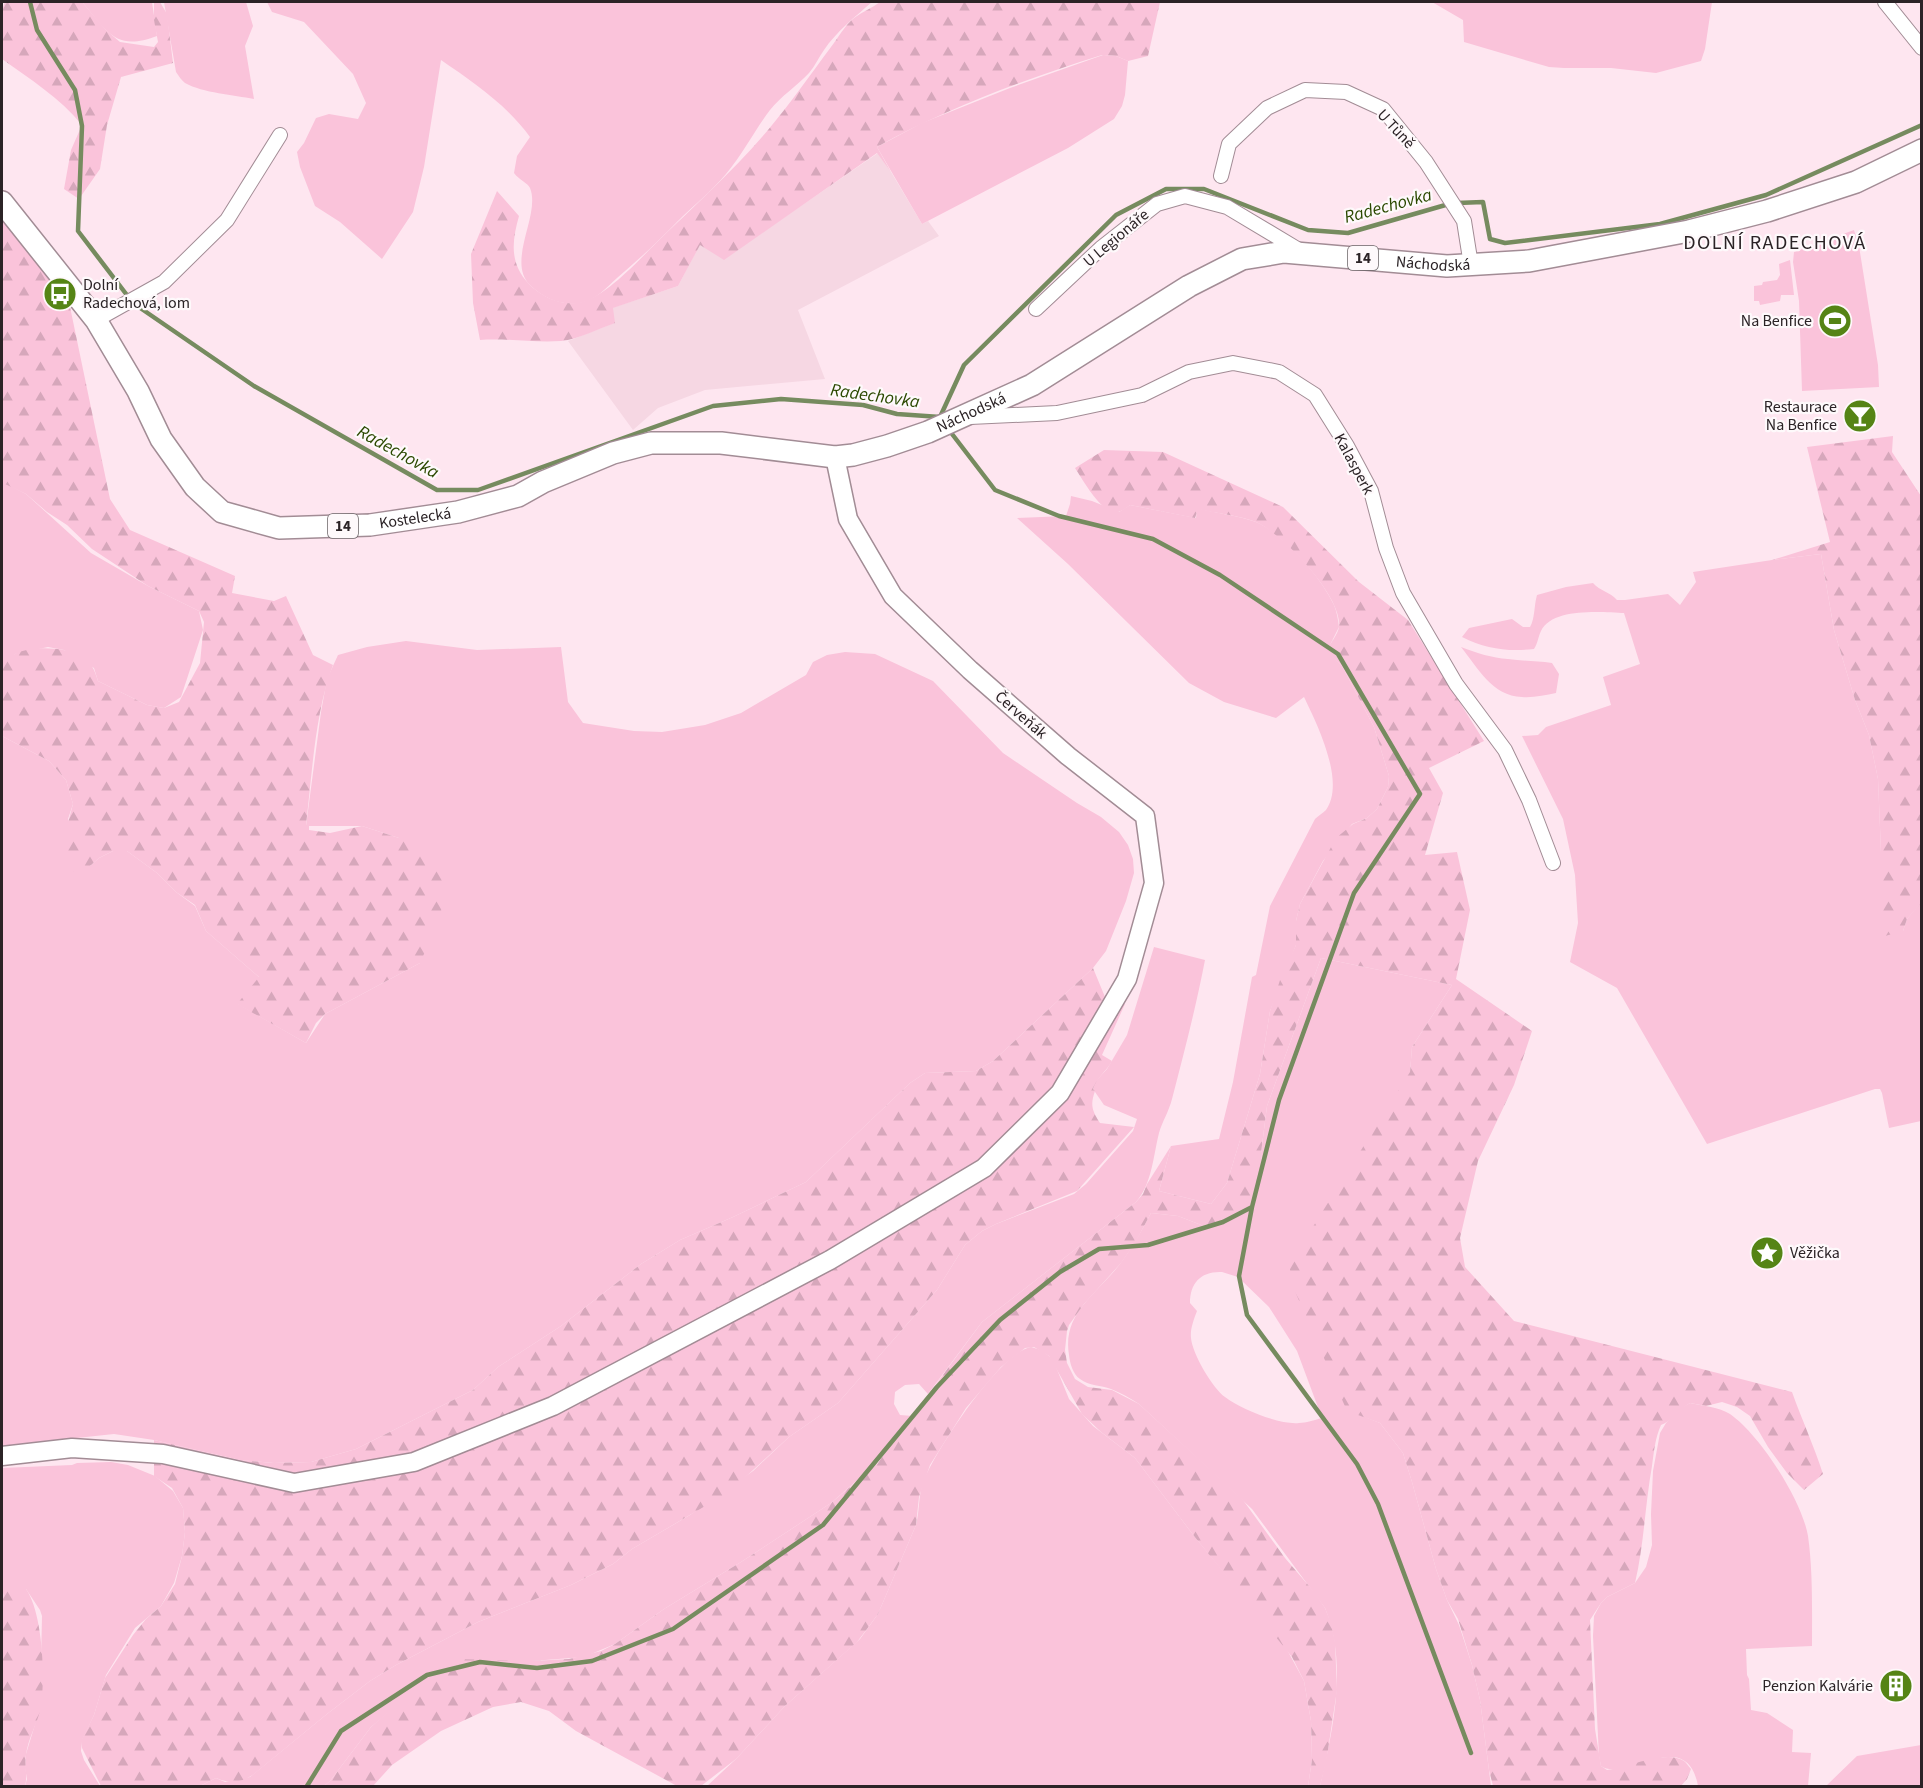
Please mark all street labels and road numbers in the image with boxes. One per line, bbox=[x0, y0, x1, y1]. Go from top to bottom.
street label: U Tůně bbox=[1372, 104, 1420, 154]
street label: U Legionáře bbox=[1078, 204, 1154, 272]
road number: 14 bbox=[1348, 246, 1378, 270]
street label: Náchodská bbox=[1395, 251, 1471, 277]
street label: Náchodská bbox=[933, 387, 1010, 438]
street label: Kalasperk bbox=[1329, 429, 1379, 499]
street label: Kostelecká bbox=[378, 502, 453, 535]
road number: 14 bbox=[328, 514, 358, 538]
street label: Červeňák bbox=[990, 686, 1052, 744]

